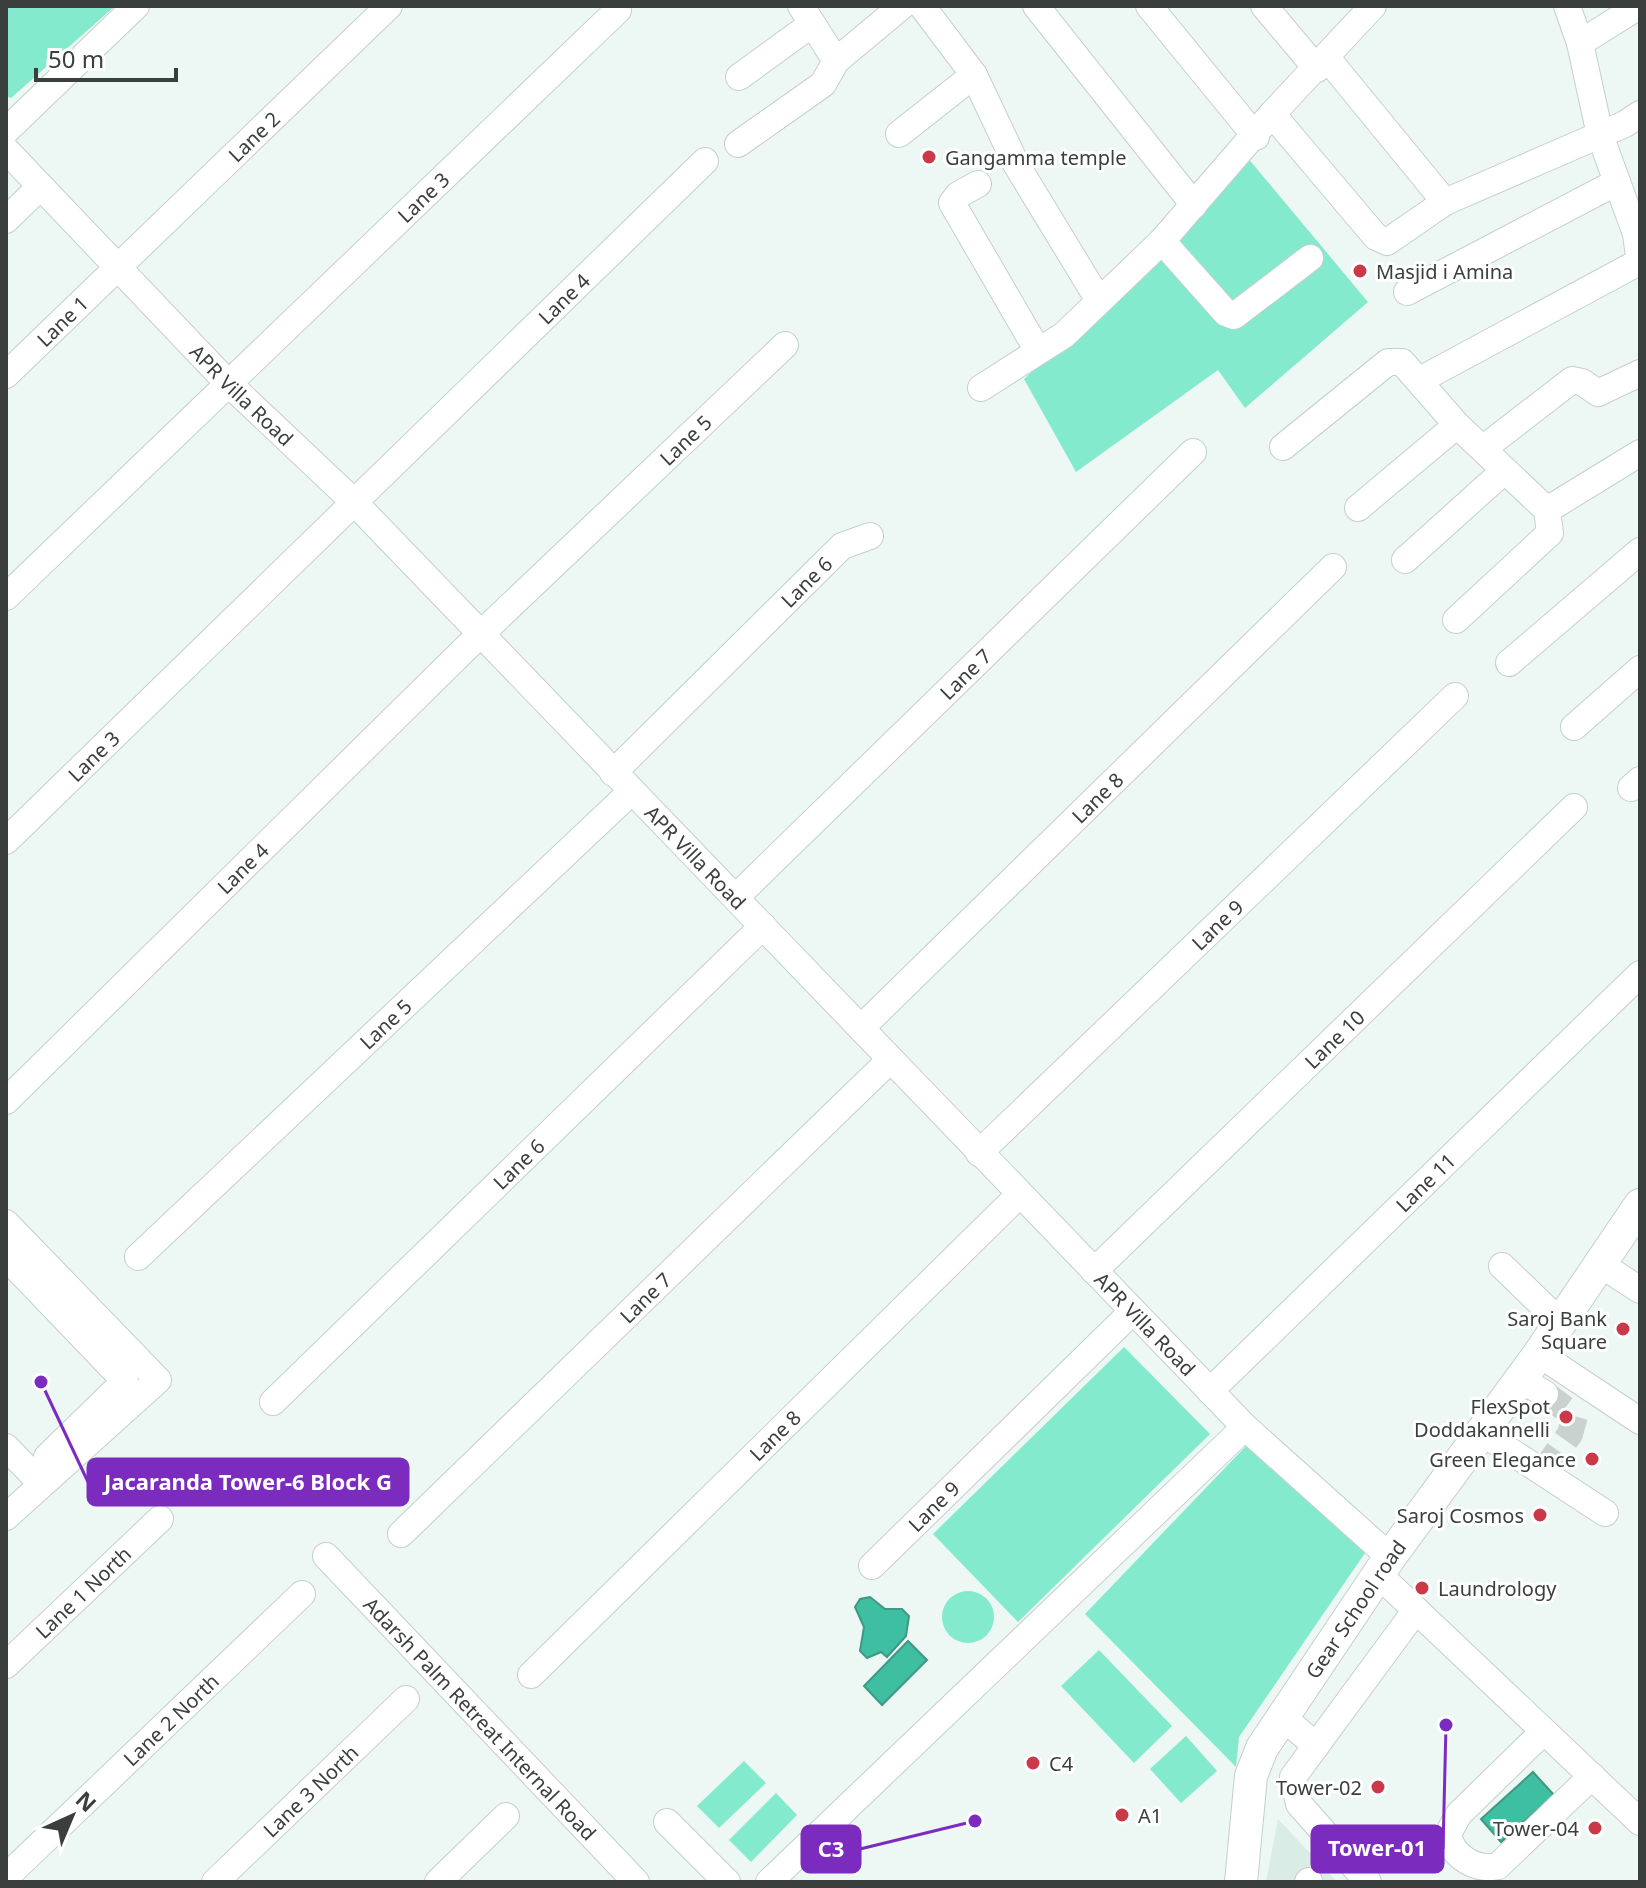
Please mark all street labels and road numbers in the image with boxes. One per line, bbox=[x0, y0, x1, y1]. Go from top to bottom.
street label: Lane 2 bbox=[222, 105, 285, 168]
street label: Lane 3 bbox=[391, 166, 455, 228]
street label: Lane 4 bbox=[532, 267, 596, 330]
street label: Lane 1 bbox=[30, 290, 94, 352]
street label: APR Villa Road bbox=[184, 338, 299, 451]
street label: Lane 5 bbox=[653, 409, 717, 471]
street label: Lane 6 bbox=[775, 550, 838, 613]
street label: Lane 7 bbox=[934, 642, 997, 705]
street label: Lane 3 bbox=[62, 725, 125, 787]
street label: Lane 8 bbox=[1065, 766, 1129, 829]
street label: APR Villa Road bbox=[639, 799, 752, 915]
street label: Lane 4 bbox=[211, 836, 275, 899]
street label: Lane 9 bbox=[1185, 893, 1249, 956]
street label: Lane 5 bbox=[353, 993, 417, 1055]
street label: Lane 10 bbox=[1298, 1004, 1370, 1074]
street label: Lane 6 bbox=[487, 1132, 550, 1195]
street label: Lane 11 bbox=[1390, 1147, 1461, 1217]
street label: Lane 7 bbox=[613, 1266, 677, 1329]
street label: APR Villa Road bbox=[1089, 1266, 1202, 1382]
street label: Lane 8 bbox=[743, 1404, 806, 1467]
street label: Lane 9 bbox=[902, 1475, 965, 1537]
street label: Gear School road bbox=[1299, 1534, 1412, 1684]
street label: Lane 1 North bbox=[29, 1540, 137, 1644]
street label: Adarsh Palm Retreat Internal Road bbox=[358, 1591, 602, 1846]
street label: Lane 2 North bbox=[117, 1667, 224, 1771]
street label: Lane 3 North bbox=[257, 1739, 364, 1843]

